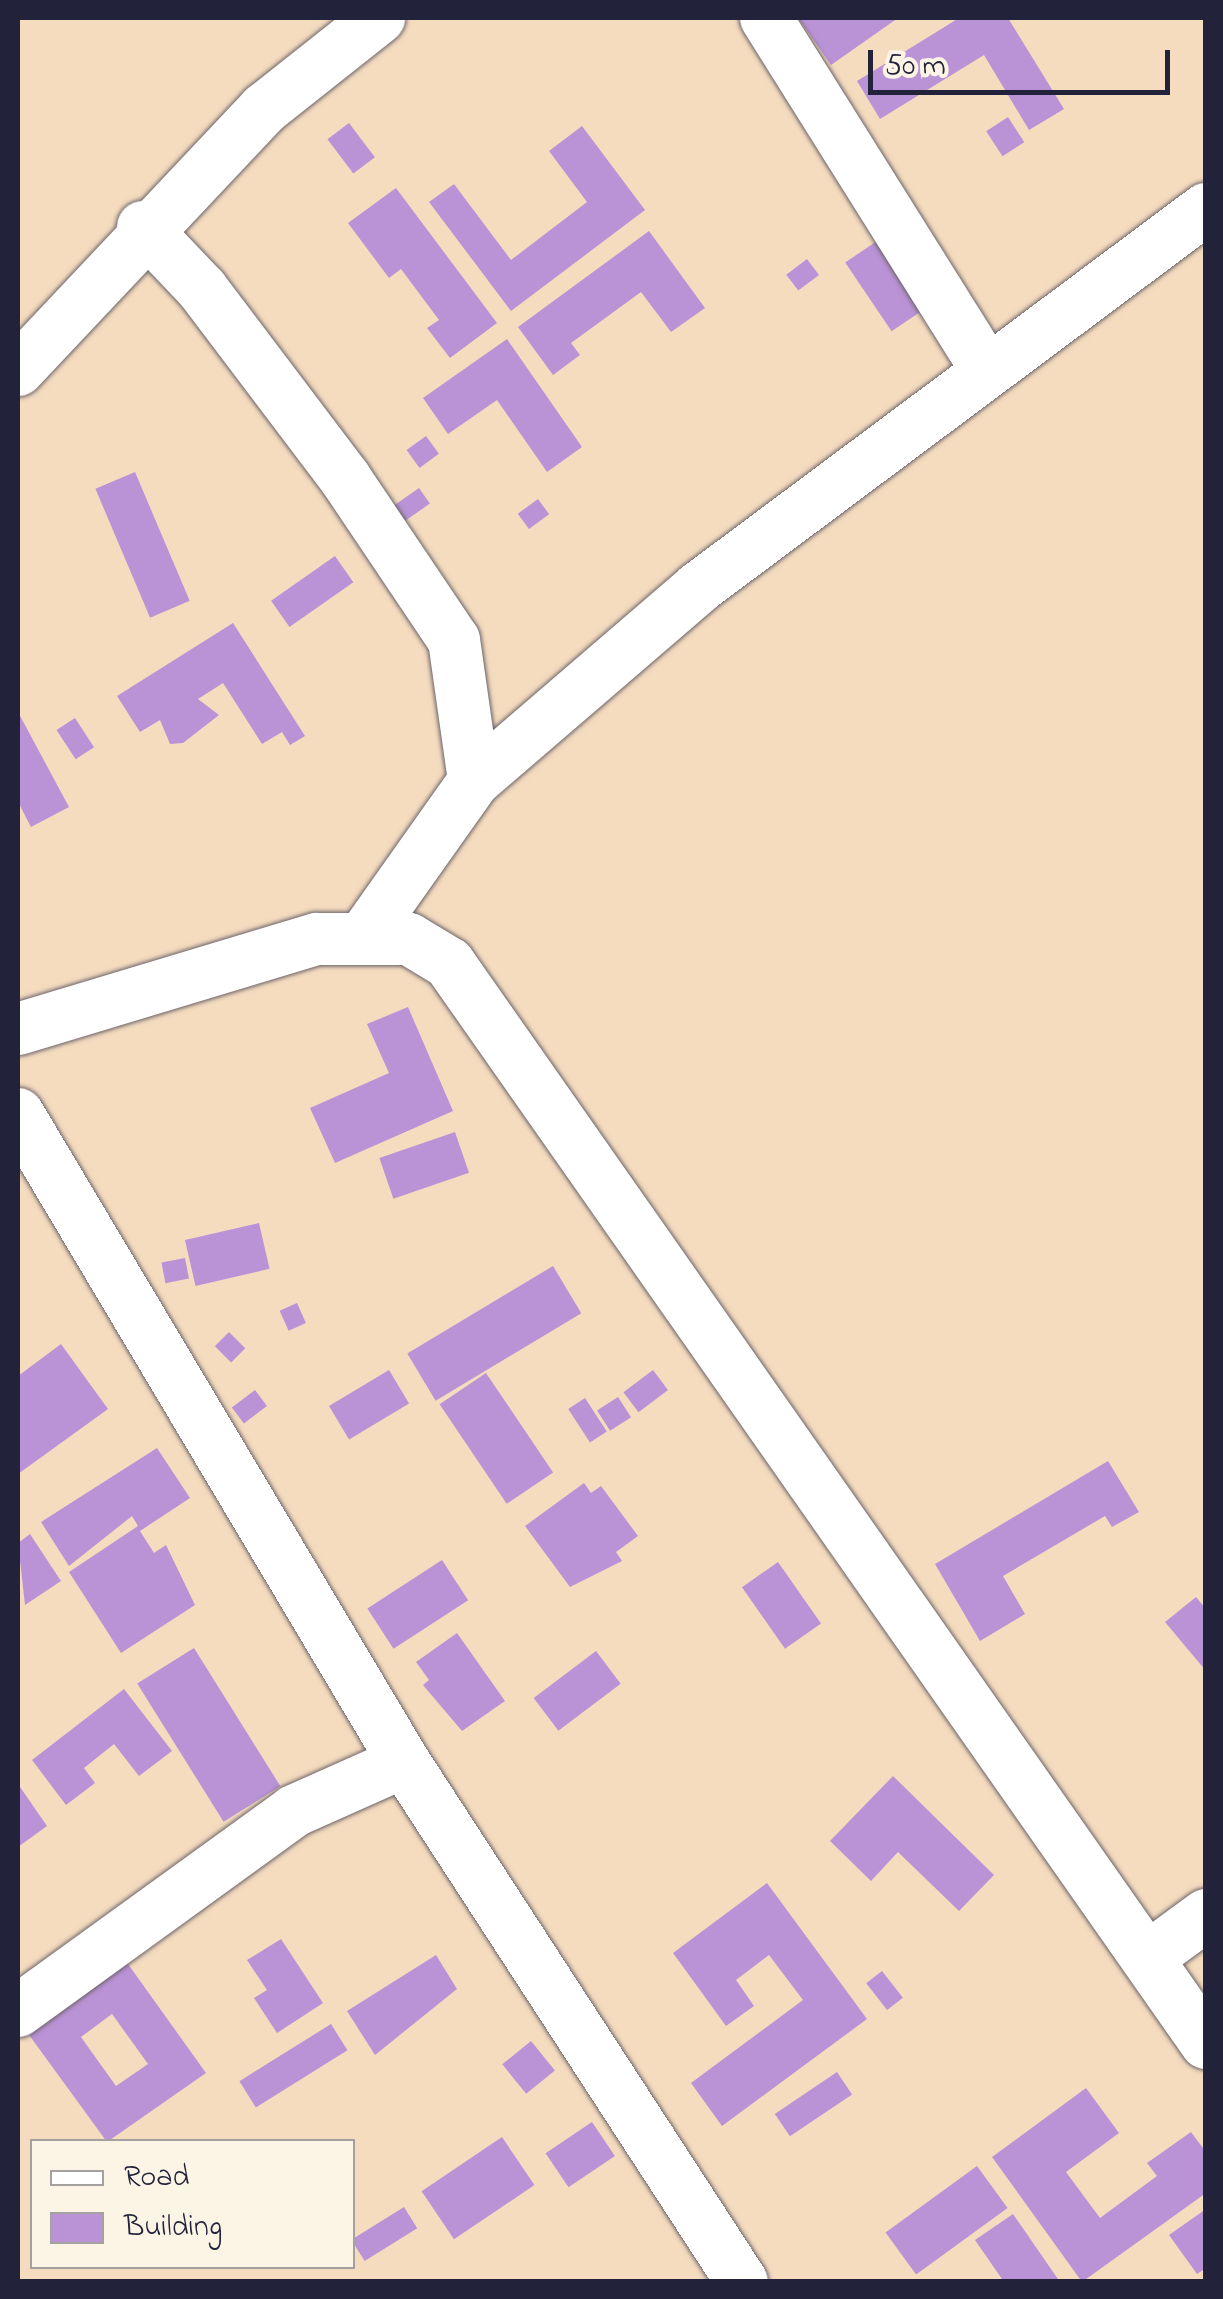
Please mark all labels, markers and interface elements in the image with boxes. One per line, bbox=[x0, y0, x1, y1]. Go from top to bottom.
scale bar bbox=[873, 30, 1176, 92]
text: 50 m bbox=[885, 45, 946, 89]
legend bbox=[30, 2139, 355, 2269]
text: Road bbox=[124, 2156, 189, 2200]
text: Building bbox=[124, 2206, 222, 2250]

